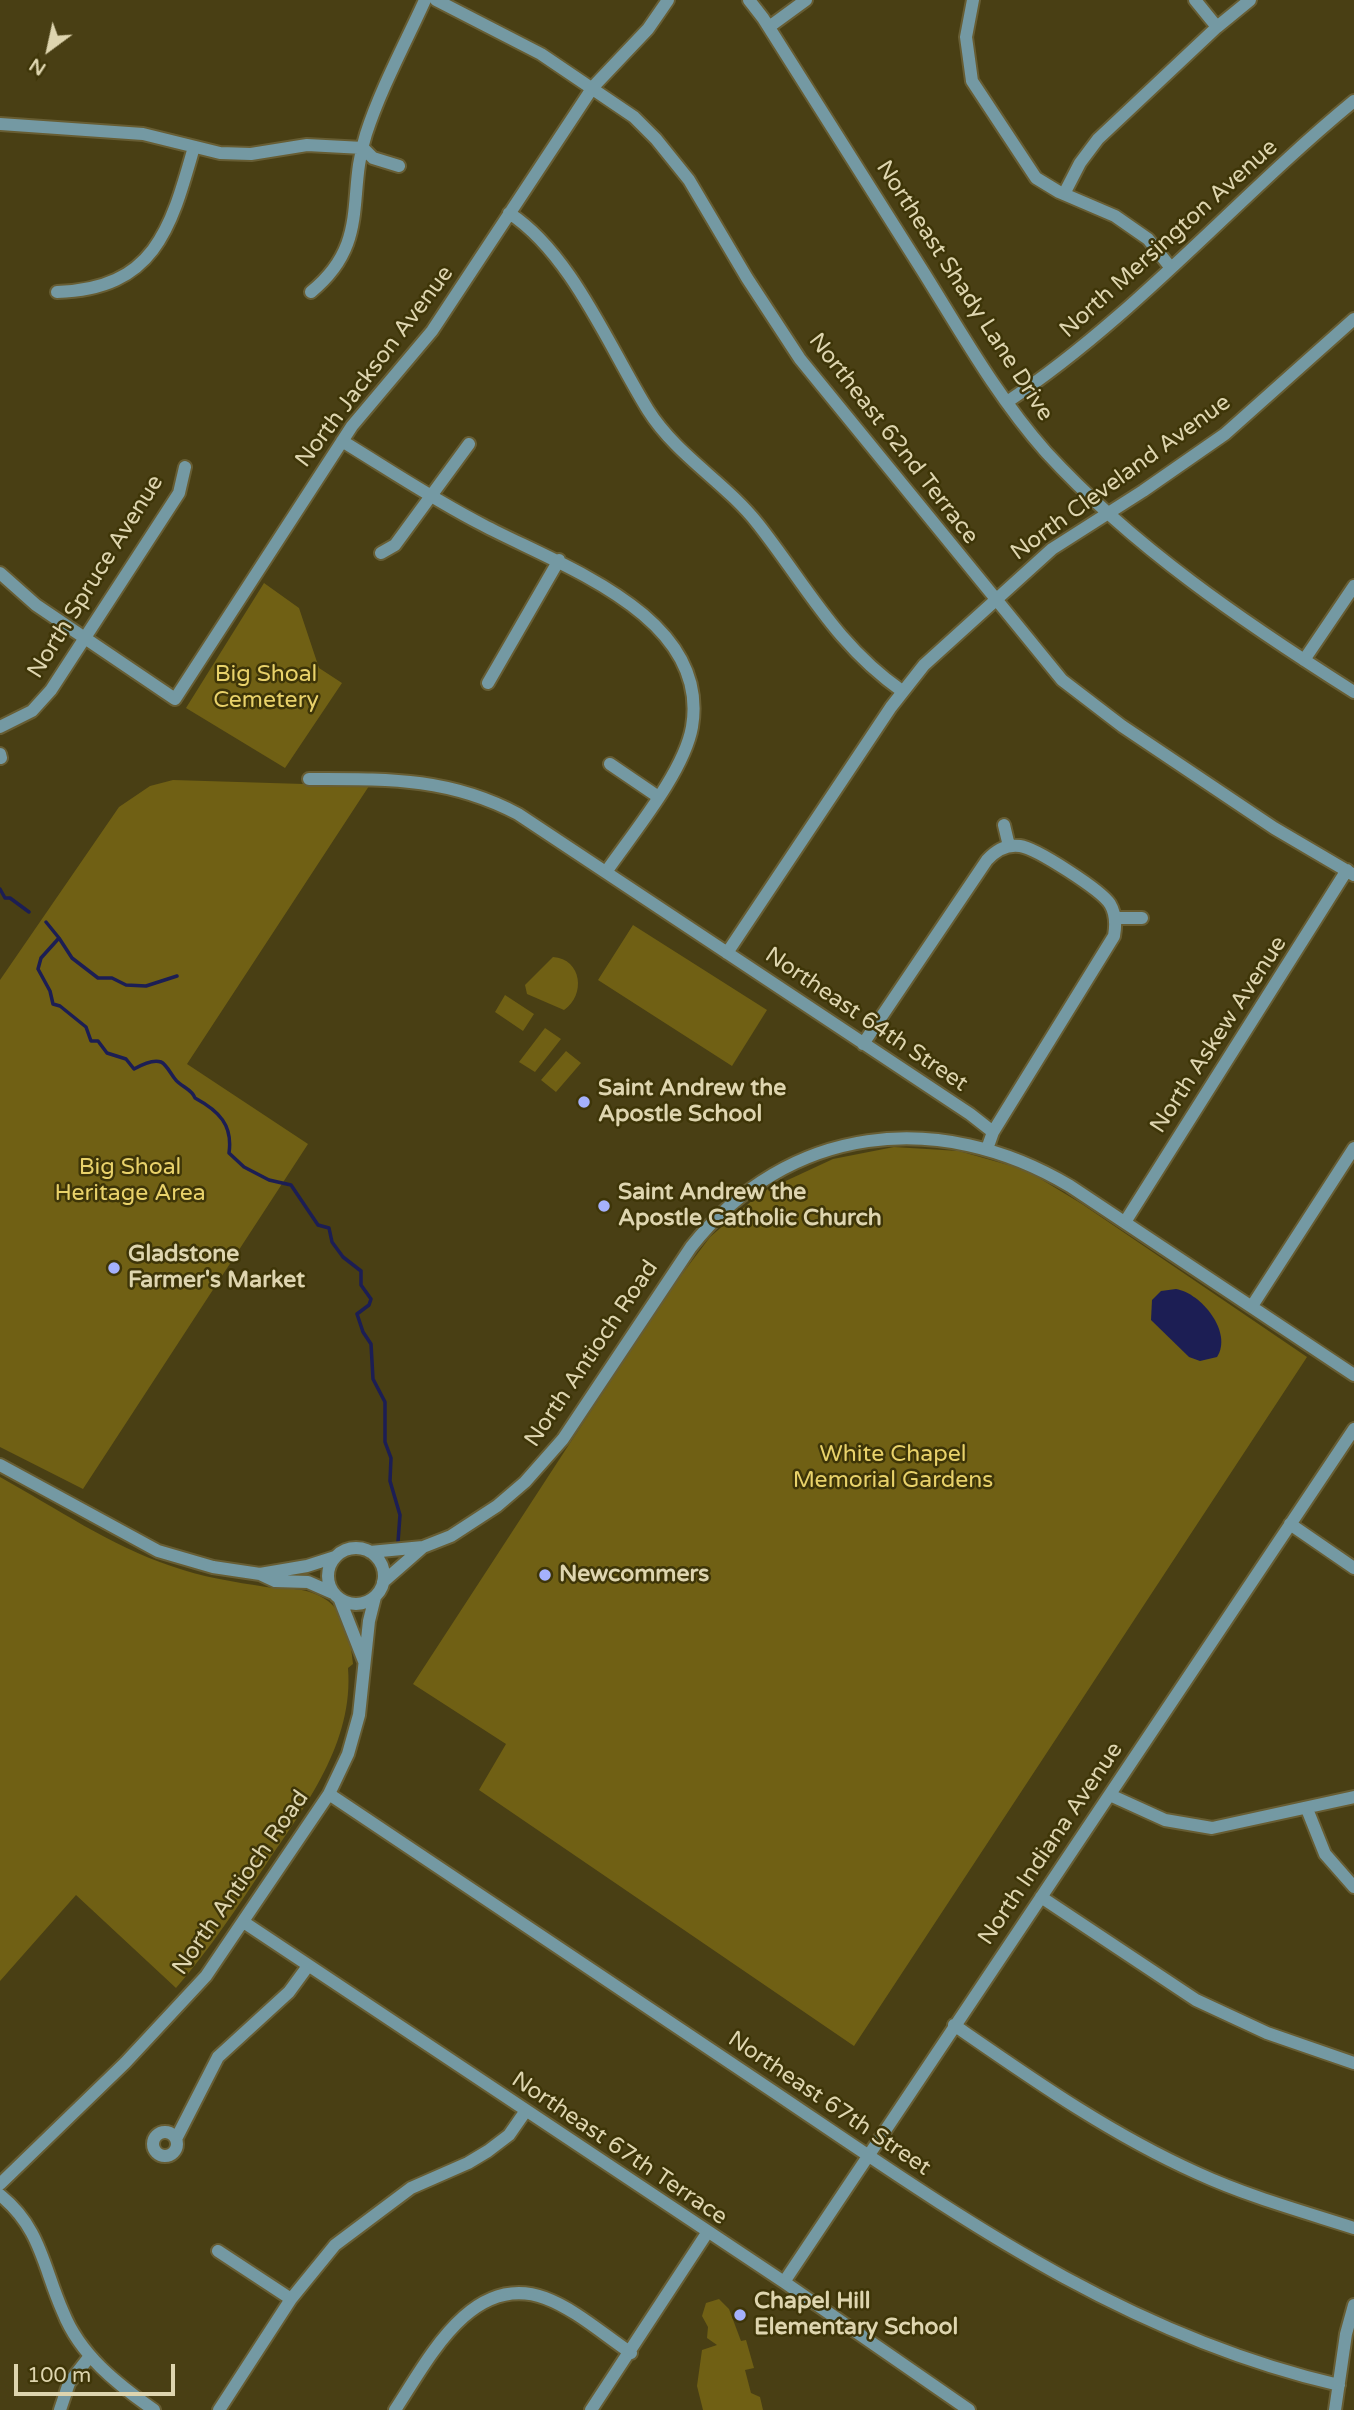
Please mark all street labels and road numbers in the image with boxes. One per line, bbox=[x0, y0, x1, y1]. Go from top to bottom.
street label: North Mersington Avenue bbox=[1054, 134, 1284, 344]
street label: Northeast Shady Lane Drive bbox=[869, 156, 1059, 426]
street label: North Jackson Avenue bbox=[290, 261, 460, 473]
street label: Northeast 62nd Terrace bbox=[802, 328, 984, 550]
street label: North Cleveland Avenue bbox=[1006, 389, 1236, 567]
street label: North Spruce Avenue bbox=[22, 470, 170, 684]
street label: North Askew Avenue bbox=[1145, 931, 1293, 1139]
street label: Northeast 64th Street bbox=[759, 942, 973, 1098]
street label: North Antioch Road bbox=[519, 1256, 665, 1452]
street label: North Indiana Avenue bbox=[973, 1737, 1129, 1951]
street label: North Antioch Road bbox=[167, 1785, 315, 1981]
street label: Northeast 67th Street bbox=[722, 2026, 936, 2182]
street label: Northeast 67th Terrace bbox=[506, 2066, 732, 2232]

